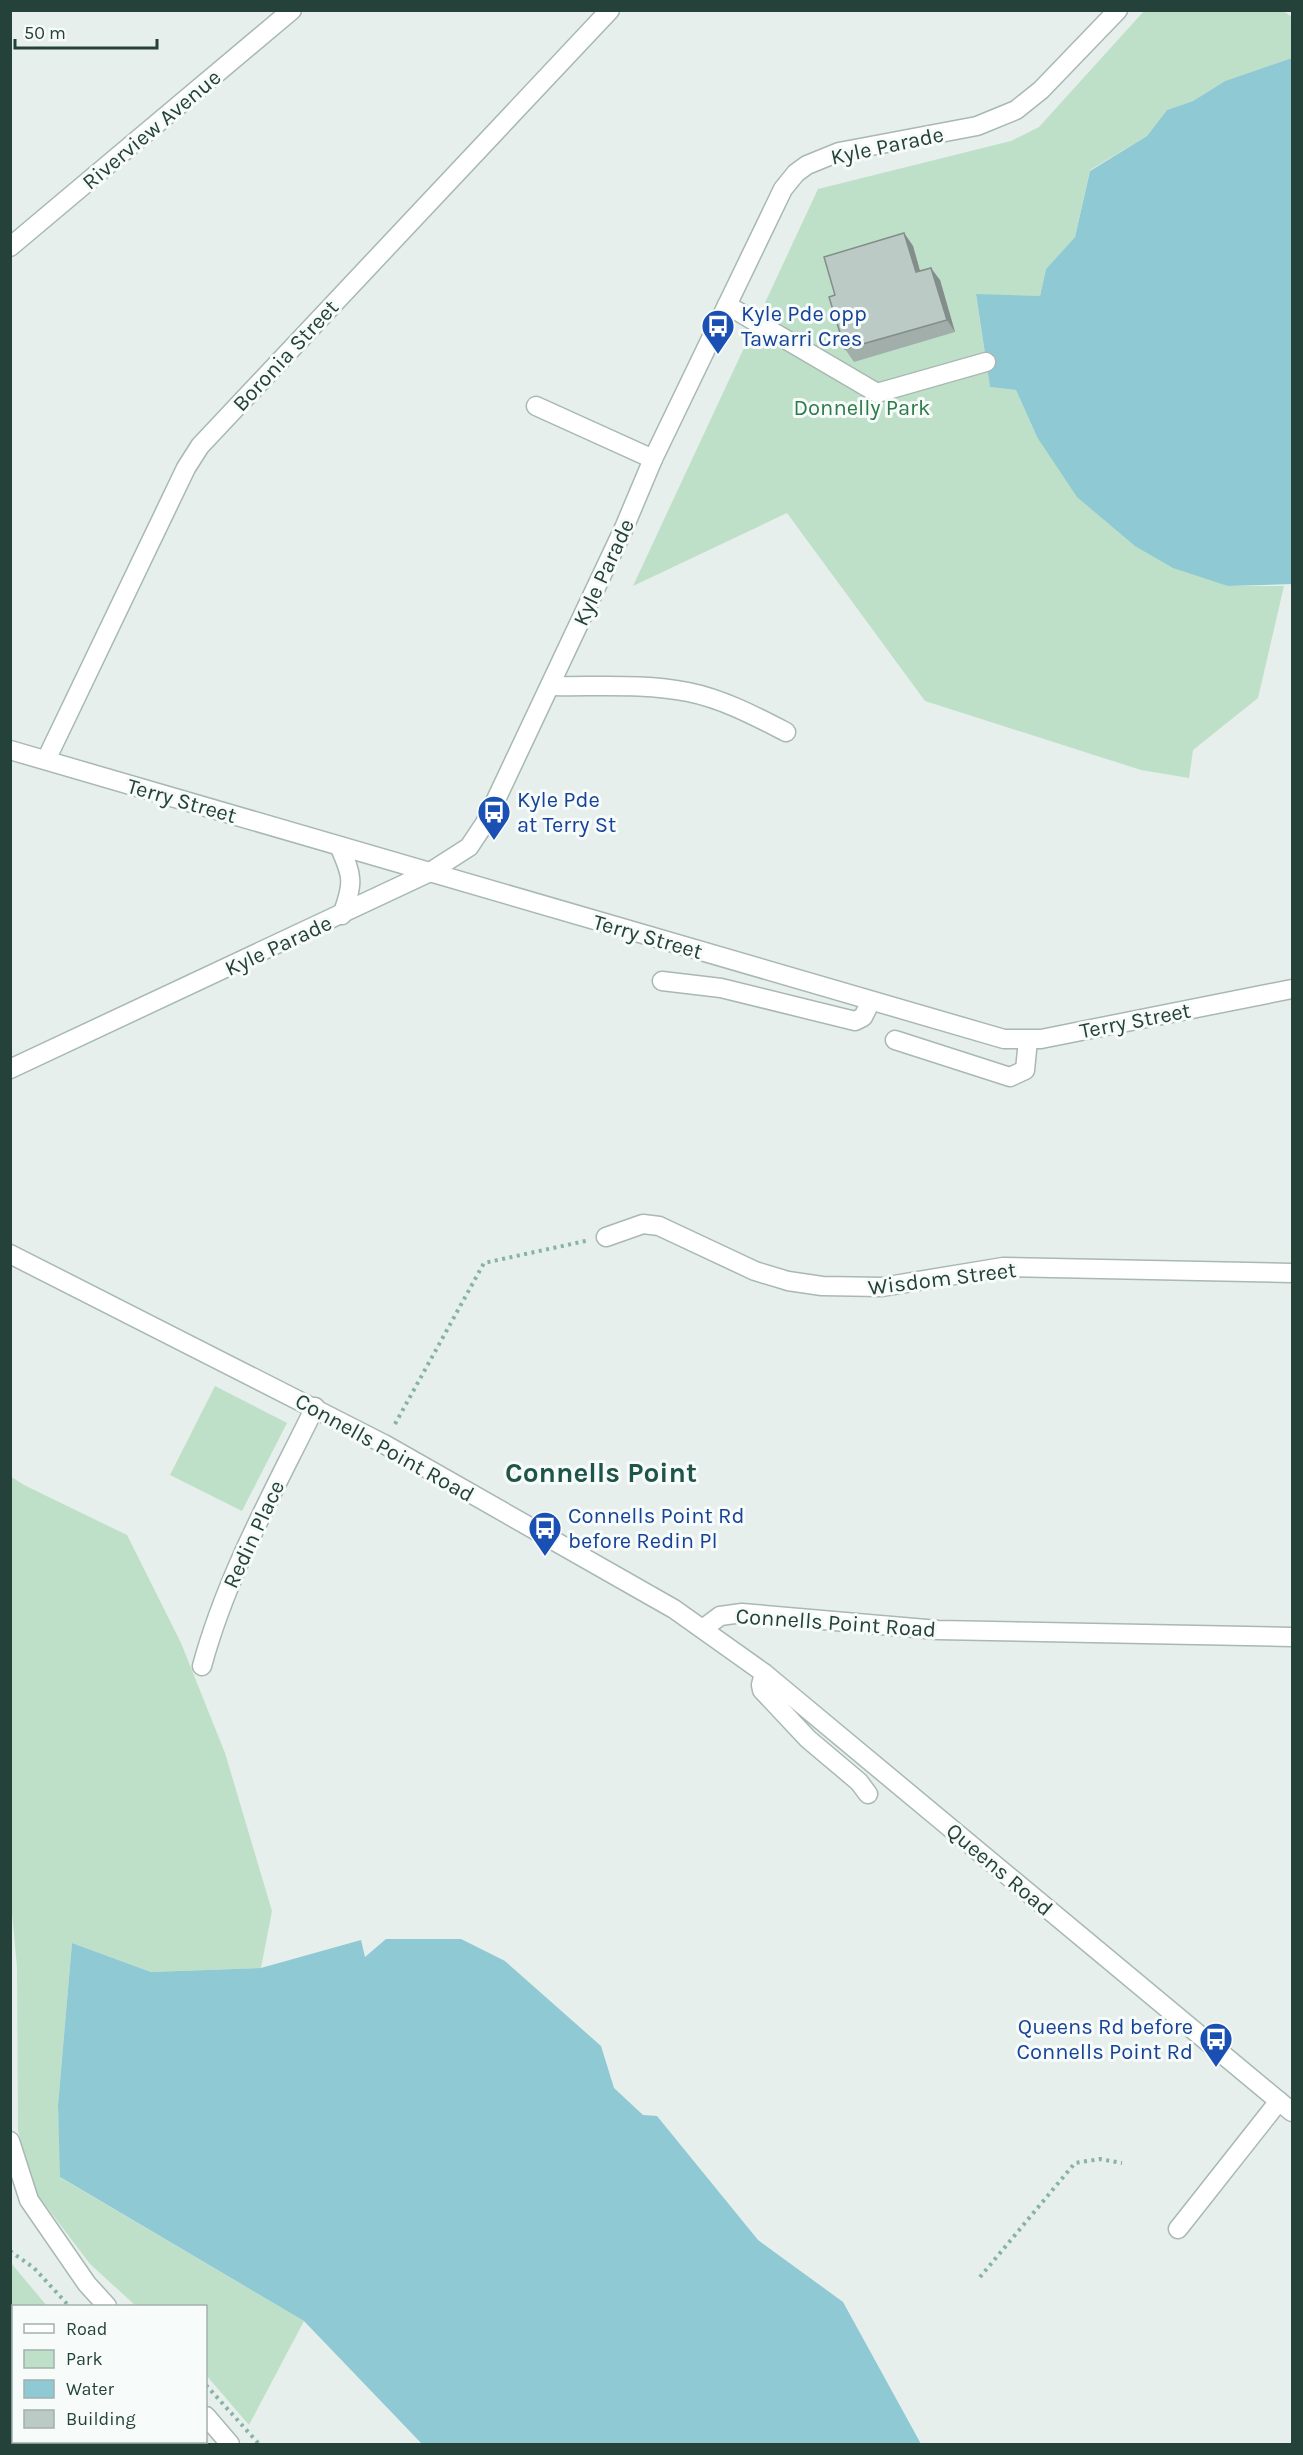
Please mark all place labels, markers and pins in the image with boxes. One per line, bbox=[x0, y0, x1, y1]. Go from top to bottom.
place label: Kyle Pde opp Tawarri Cres bbox=[741, 301, 867, 352]
bus stop icon: Kyle Pde opp Tawarri Cres bbox=[700, 308, 736, 355]
place label: Kyle Pde at Terry St bbox=[517, 787, 616, 838]
bus stop icon: Kyle Pde at Terry St bbox=[476, 794, 512, 841]
place label: Connells Point Rd before Redin Pl bbox=[568, 1503, 745, 1554]
bus stop icon: Connells Point Rd before Redin Pl bbox=[527, 1510, 563, 1557]
place label: Queens Rd before Connells Point Rd bbox=[1016, 2014, 1193, 2065]
bus stop icon: Queens Rd before Connells Point Rd bbox=[1198, 2021, 1234, 2068]

